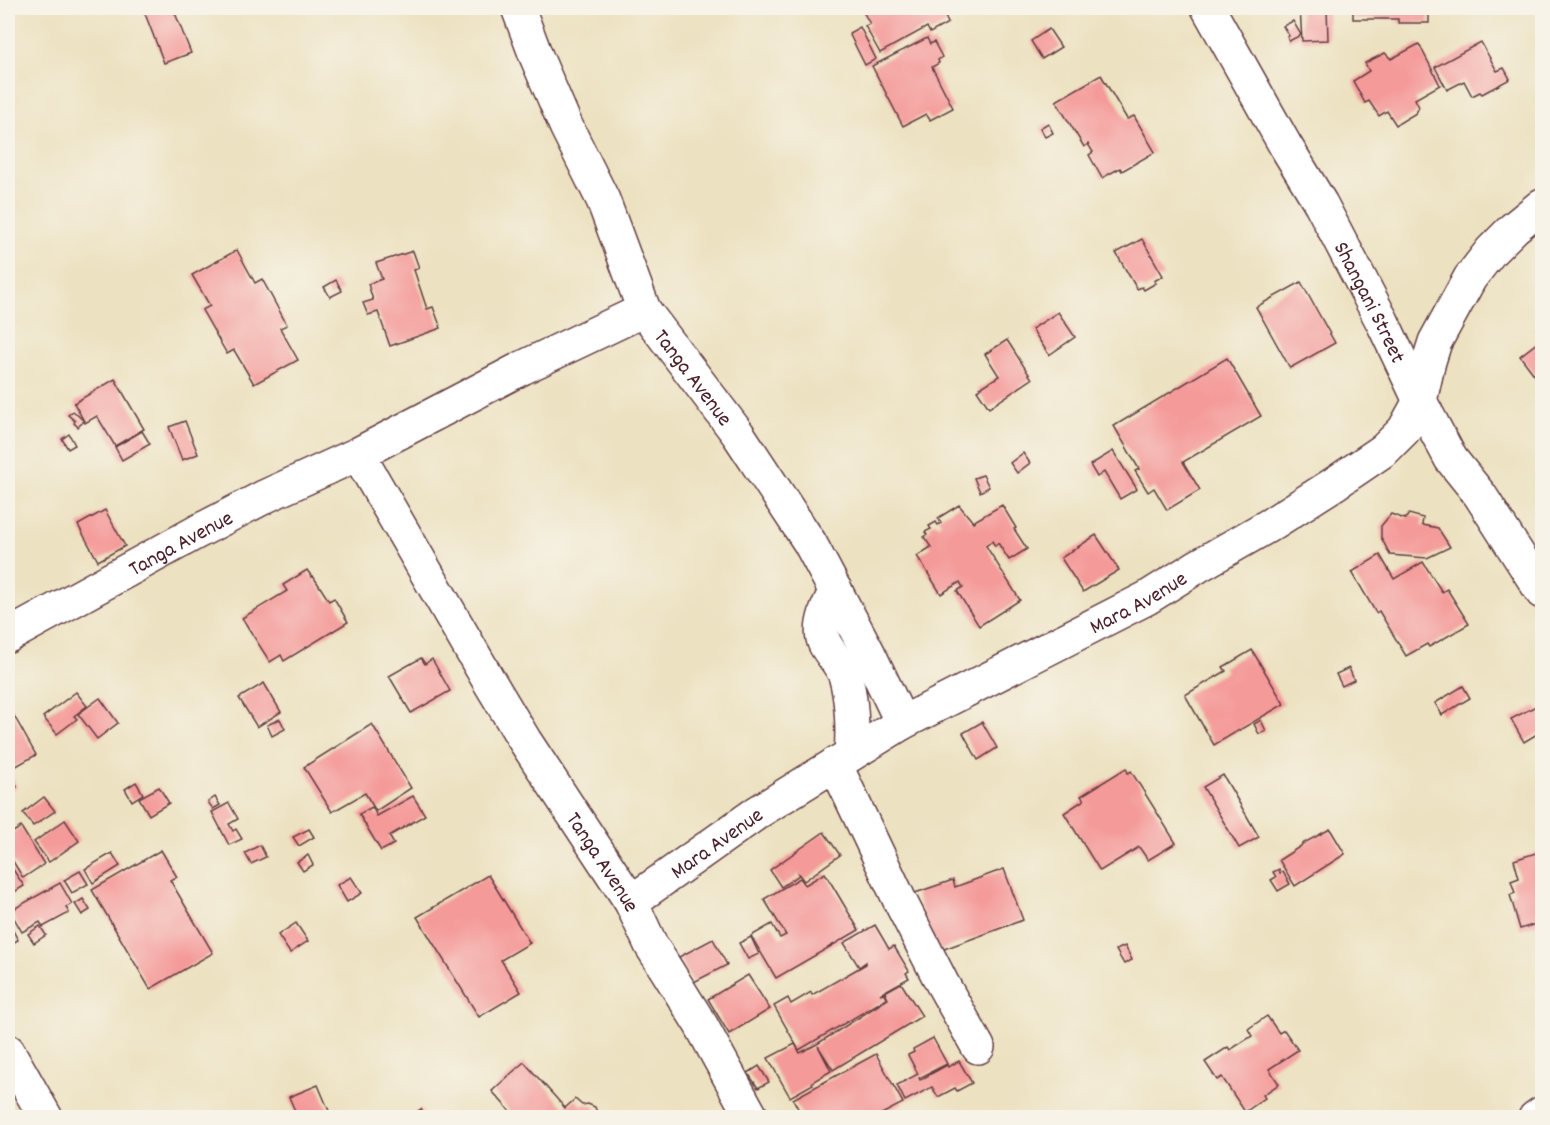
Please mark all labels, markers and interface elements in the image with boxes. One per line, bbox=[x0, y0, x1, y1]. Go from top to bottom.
street label: Shangani Street bbox=[1324, 237, 1412, 369]
street label: Tanga Avenue bbox=[645, 324, 739, 434]
street label: Tanga Avenue bbox=[124, 504, 239, 586]
street label: Mara Avenue bbox=[1085, 565, 1194, 644]
street label: Mara Avenue bbox=[665, 801, 770, 888]
street label: Tanga Avenue bbox=[557, 807, 645, 918]

